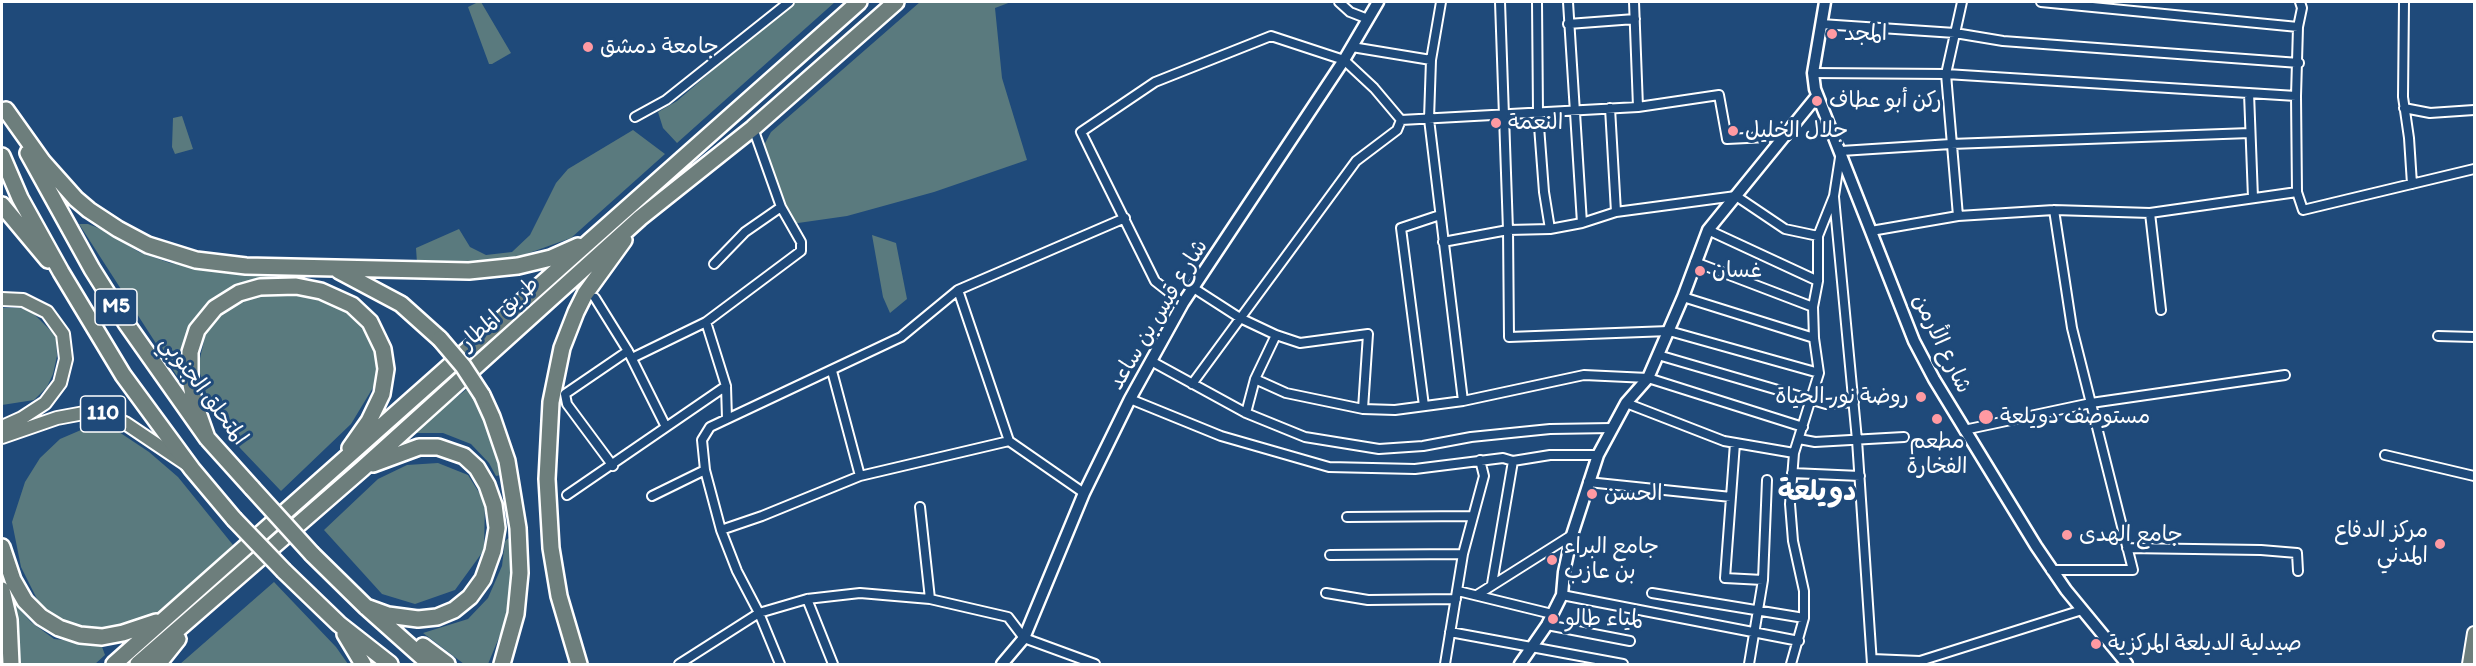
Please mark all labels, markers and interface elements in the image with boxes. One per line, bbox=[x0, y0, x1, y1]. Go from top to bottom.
place label: المجد bbox=[1844, 21, 1887, 47]
marker: المجد bbox=[1825, 27, 1839, 41]
place label: جامعة دمشق bbox=[600, 34, 719, 60]
marker: جامعة دمشق bbox=[581, 40, 595, 54]
place label: ركن أبو عطاف bbox=[1829, 88, 1942, 114]
marker: ركن أبو عطاف bbox=[1810, 94, 1824, 108]
place label: النعمة bbox=[1508, 110, 1563, 136]
marker: النعمة bbox=[1489, 116, 1503, 130]
place label: جلال الخليل bbox=[1745, 118, 1848, 144]
marker: جلال الخليل bbox=[1726, 124, 1740, 138]
street label: شارع قيس بن ساعد bbox=[1104, 235, 1214, 395]
place label: غسان bbox=[1712, 258, 1762, 284]
marker: غسان bbox=[1693, 264, 1707, 278]
street label: طريق المطار bbox=[455, 272, 545, 356]
road number: M5 bbox=[95, 289, 137, 325]
street label: شارع الأرمن bbox=[1906, 290, 1976, 398]
street label: المتحلق الجنوبي bbox=[153, 331, 253, 451]
place label: روضة نور الحياة bbox=[1775, 384, 1909, 410]
marker: روضة نور الحياة bbox=[1914, 390, 1928, 404]
road number: 110 bbox=[80, 396, 126, 432]
place label: مستوصف دويلعة bbox=[2000, 404, 2150, 430]
marker: مستوصف دويلعة bbox=[1977, 408, 1995, 426]
marker: مطعم الفخارة bbox=[1930, 412, 1944, 426]
place label: مطعم الفخارة bbox=[1906, 429, 1968, 481]
district label: دويلعة bbox=[1778, 476, 1856, 510]
place label: الحسن bbox=[1604, 481, 1663, 507]
marker: الحسن bbox=[1585, 487, 1599, 501]
place label: مركز الدفاع المدني bbox=[2334, 518, 2428, 570]
place label: جامع الهدى bbox=[2079, 522, 2183, 548]
marker: جامع الهدى bbox=[2060, 528, 2074, 542]
place label: جامع البراء بن عازب bbox=[1564, 534, 1659, 586]
marker: مركز الدفاع المدني bbox=[2433, 537, 2447, 551]
marker: جامع البراء بن عازب bbox=[1545, 553, 1559, 567]
place label: لمياء طالو bbox=[1565, 606, 1643, 632]
marker: لمياء طالو bbox=[1546, 612, 1560, 626]
place label: صيدلية الديلعة المركزية bbox=[2108, 631, 2302, 657]
marker: صيدلية الديلعة المركزية bbox=[2089, 637, 2103, 651]

